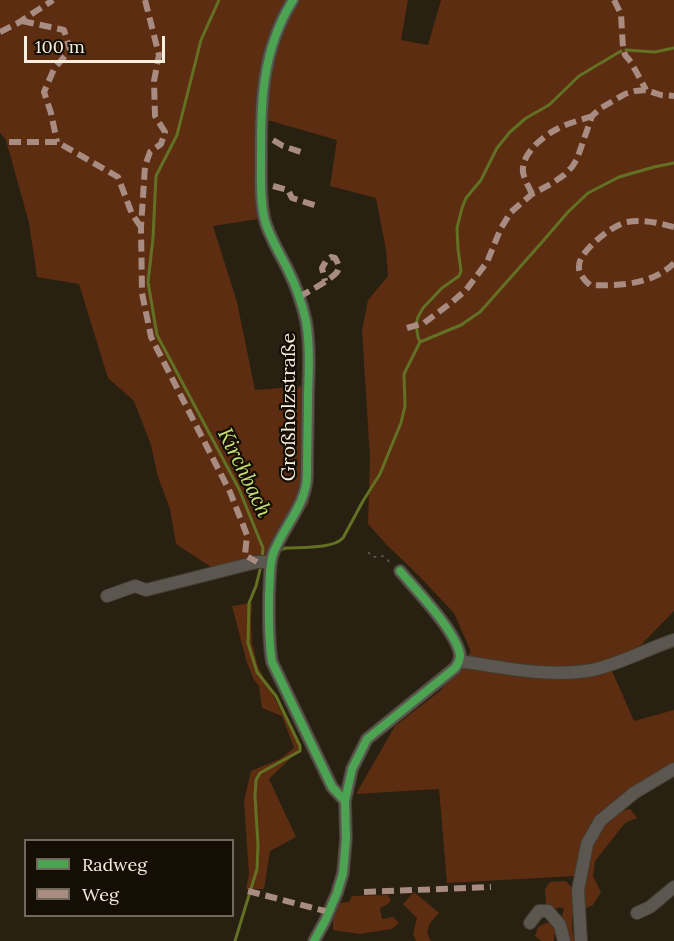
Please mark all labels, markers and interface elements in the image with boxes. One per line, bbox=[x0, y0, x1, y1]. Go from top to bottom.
scale bar bbox=[27, 24, 168, 62]
text: 100 m bbox=[35, 35, 85, 58]
street label: Großholzstraße bbox=[277, 333, 301, 481]
water label: Kirchbach bbox=[212, 424, 276, 522]
legend bbox=[24, 839, 234, 917]
text: Radweg bbox=[82, 853, 147, 876]
text: Weg bbox=[82, 883, 119, 906]

